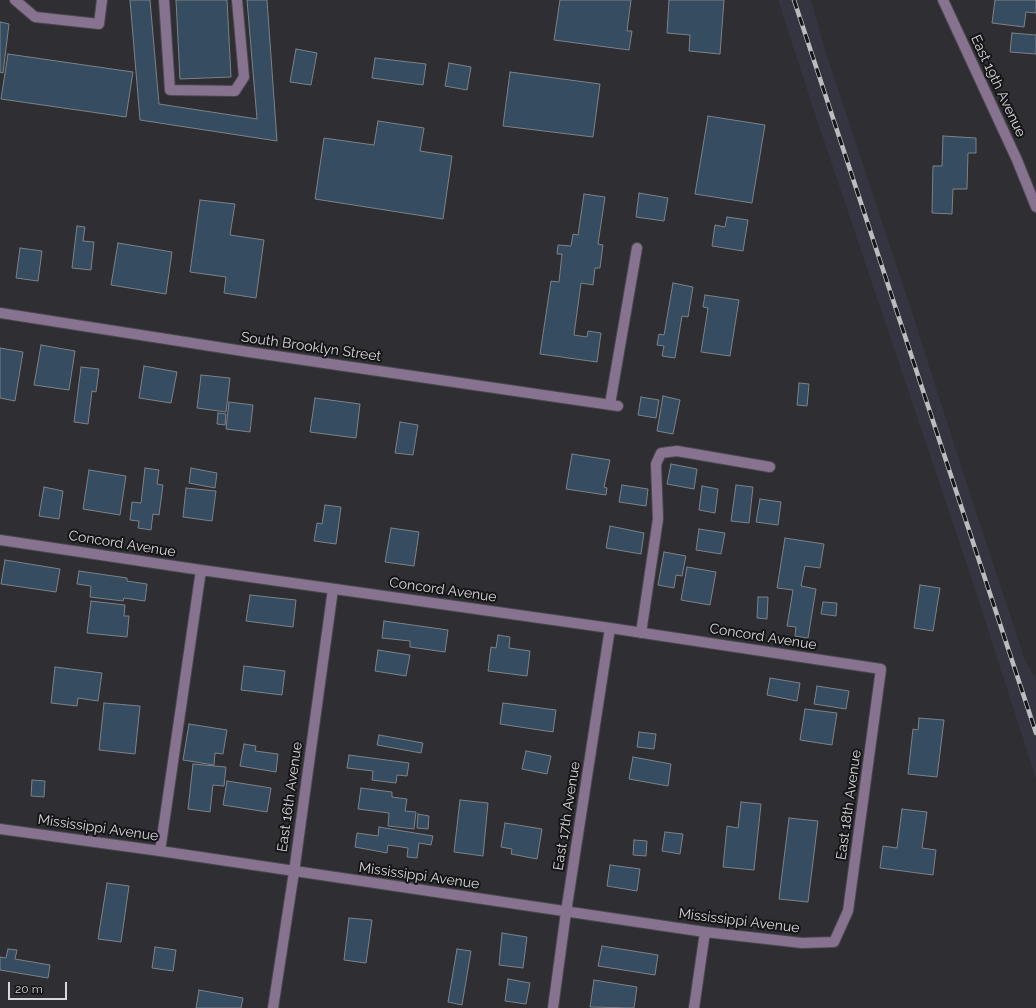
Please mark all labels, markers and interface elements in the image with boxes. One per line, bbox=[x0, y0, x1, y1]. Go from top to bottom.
street label: East 19th Avenue bbox=[967, 32, 1029, 140]
street label: South Brooklyn Street bbox=[240, 329, 382, 365]
street label: Concord Avenue bbox=[67, 527, 177, 561]
street label: Concord Avenue bbox=[388, 574, 498, 606]
street label: Concord Avenue bbox=[708, 620, 818, 654]
street label: East 16th Avenue bbox=[274, 741, 306, 853]
street label: East 18th Avenue bbox=[833, 749, 865, 861]
street label: East 17th Avenue bbox=[550, 760, 584, 872]
street label: Mississippi Avenue bbox=[37, 811, 159, 845]
street label: Mississippi Avenue bbox=[358, 859, 480, 893]
street label: Mississippi Avenue bbox=[678, 905, 800, 937]
scale bar bbox=[10, 974, 69, 1000]
text: 20 m bbox=[15, 982, 43, 996]

